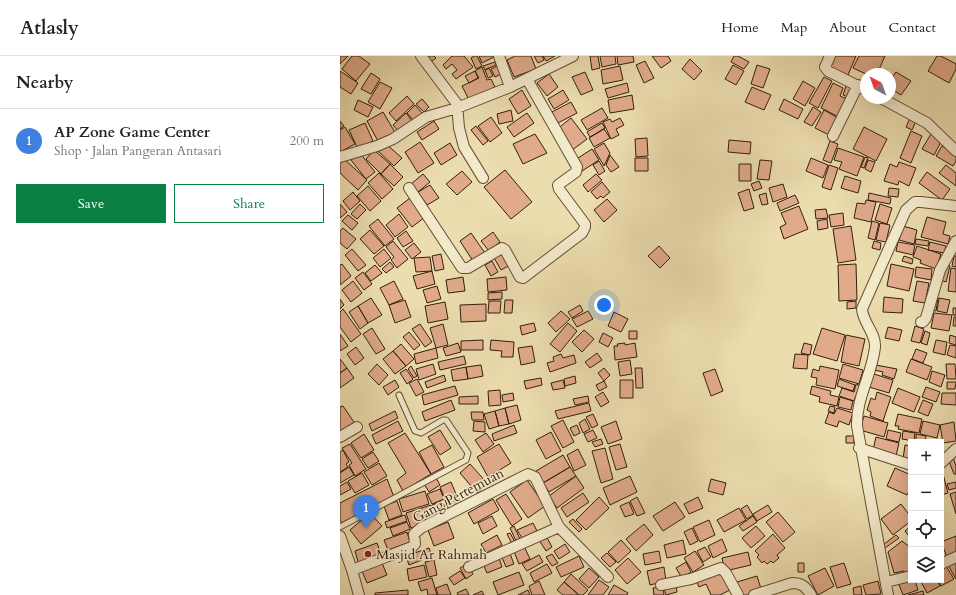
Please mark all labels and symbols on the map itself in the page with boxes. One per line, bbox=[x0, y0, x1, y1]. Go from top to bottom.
north arrow bbox=[860, 68, 896, 104]
your location bbox=[594, 295, 614, 315]
street label: Gang Pertemuan bbox=[409, 463, 507, 527]
pin: 1 bbox=[353, 495, 379, 528]
place label: Masjid Ar Rahmah bbox=[376, 545, 487, 564]
marker: Masjid Ar Rahmah bbox=[363, 549, 373, 559]

